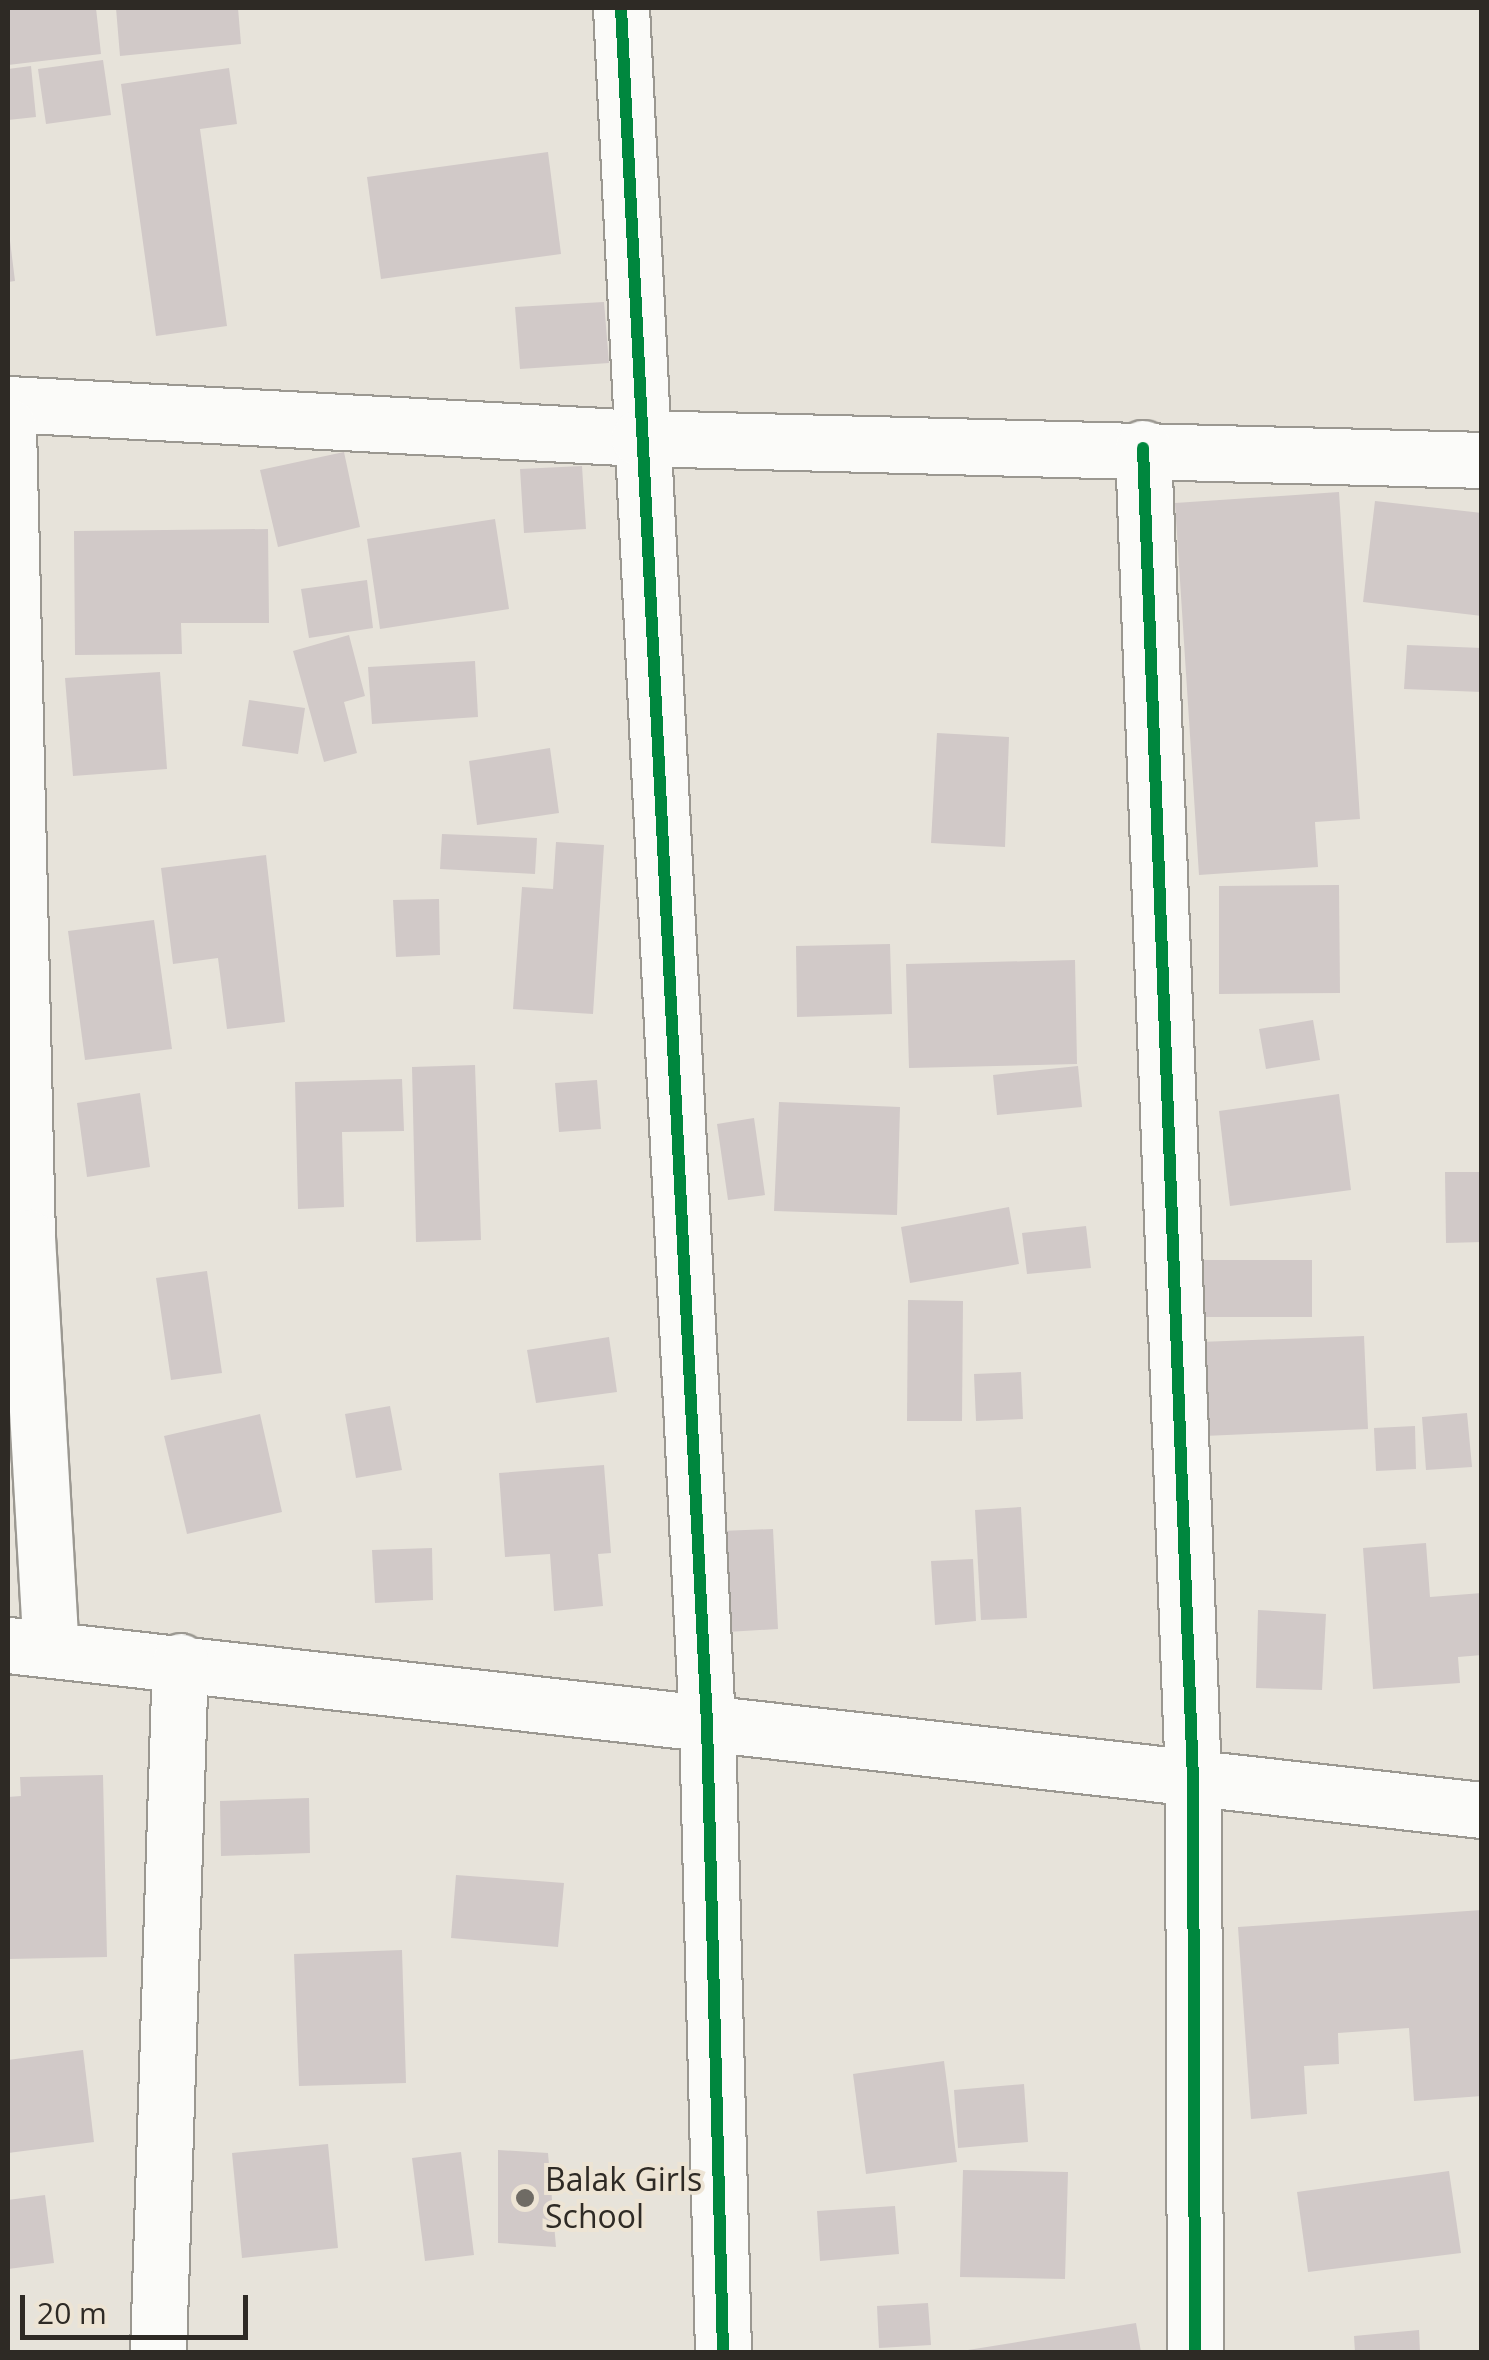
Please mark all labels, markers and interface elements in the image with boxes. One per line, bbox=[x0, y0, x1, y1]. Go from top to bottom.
place label: Balak Girls School bbox=[545, 2161, 702, 2236]
marker: Balak Girls School bbox=[514, 2187, 536, 2209]
scale bar bbox=[25, 2275, 252, 2337]
text: 20 m bbox=[37, 2292, 107, 2333]

